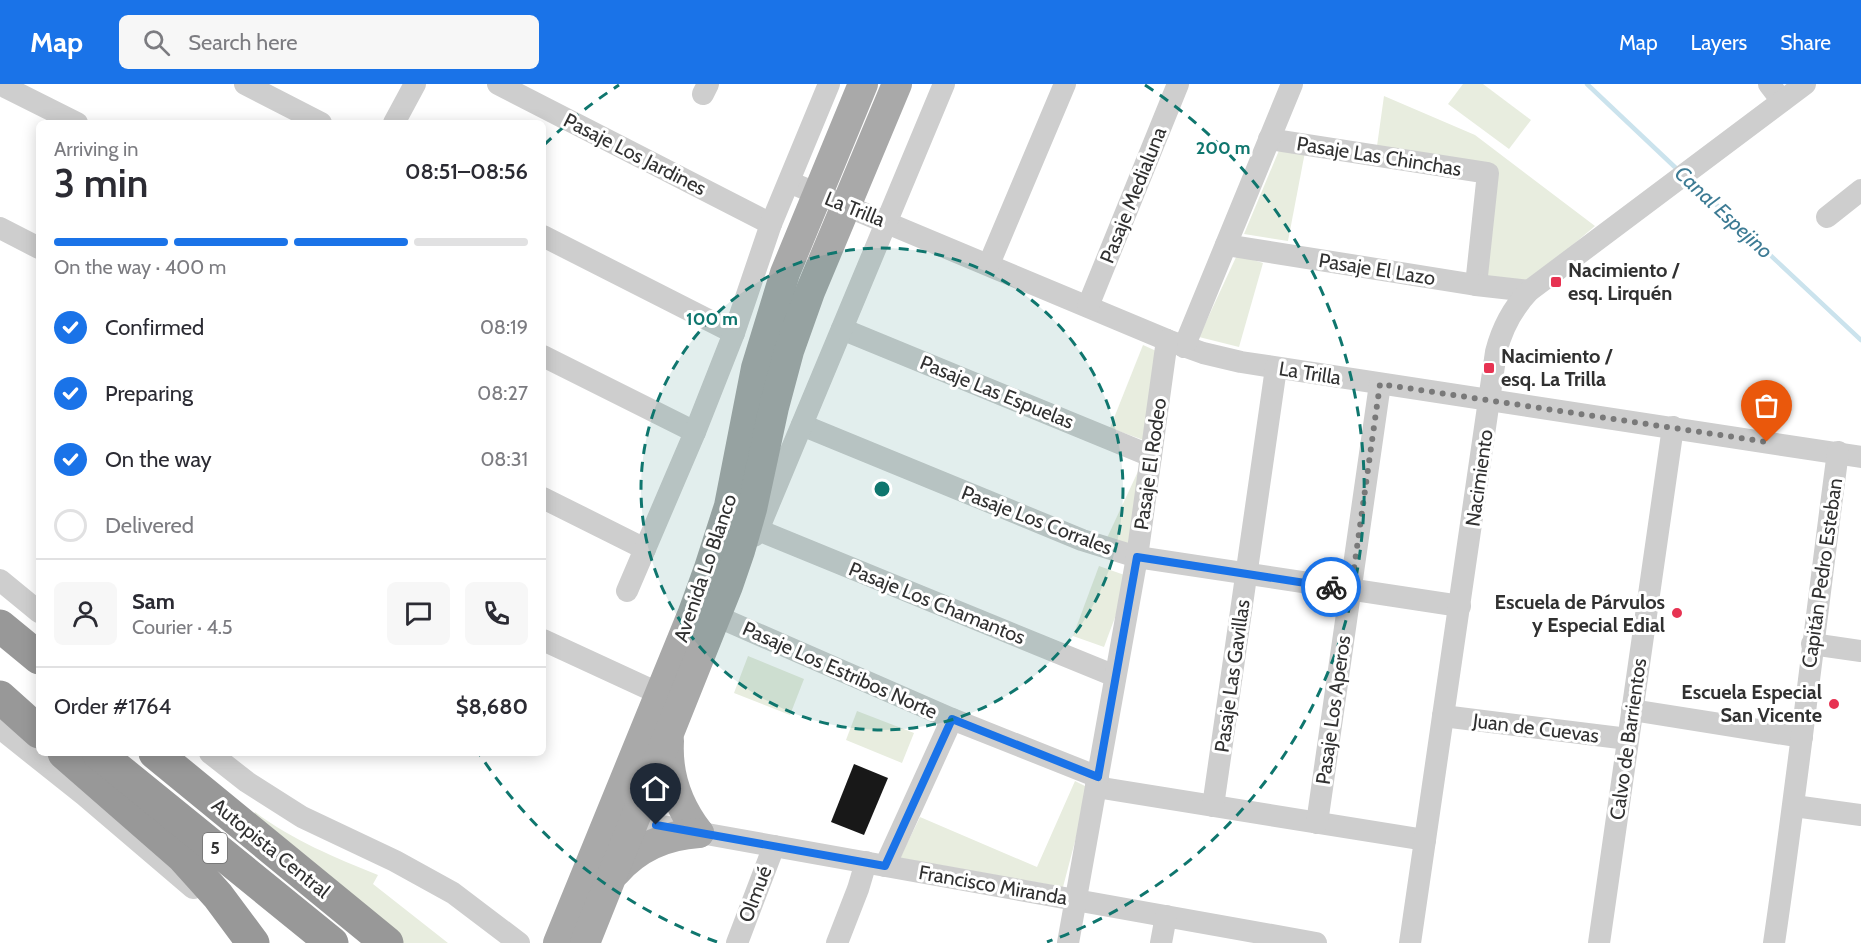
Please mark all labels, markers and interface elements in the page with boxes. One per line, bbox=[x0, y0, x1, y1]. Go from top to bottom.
search box bbox=[119, 15, 539, 69]
text: Map bbox=[30, 25, 83, 59]
icon: search bbox=[140, 26, 173, 59]
text: Search here bbox=[188, 29, 297, 56]
text: Map bbox=[1619, 30, 1658, 55]
text: Layers bbox=[1691, 30, 1747, 55]
text: Share bbox=[1780, 30, 1831, 55]
street label: Pasaje Los Jardines bbox=[560, 108, 710, 200]
street label: Pasaje Medialuna bbox=[1095, 123, 1171, 267]
street label: Pasaje Las Chinchas bbox=[1295, 131, 1463, 181]
text: Arriving in bbox=[54, 137, 138, 161]
text: 200 m bbox=[1196, 137, 1250, 159]
text: 08:51–08:56 bbox=[405, 158, 528, 185]
text: 3 min bbox=[54, 159, 148, 207]
water label: Canal Espejino bbox=[1669, 160, 1778, 264]
street label: La Trilla bbox=[821, 186, 889, 232]
street label: Pasaje El Lazo bbox=[1317, 248, 1437, 290]
text: On the way · 400 m bbox=[54, 255, 226, 279]
place label: Nacimiento / esq. Lirquén bbox=[1568, 258, 1680, 305]
marker: Nacimiento / esq. Lirquén bbox=[1549, 275, 1563, 289]
text: 100 m bbox=[686, 308, 738, 330]
icon: check bbox=[54, 311, 87, 344]
text: Confirmed bbox=[105, 314, 204, 341]
text: 08:19 bbox=[480, 315, 528, 339]
place label: Nacimiento / esq. La Trilla bbox=[1501, 344, 1613, 391]
street label: Pasaje Las Espuelas bbox=[917, 350, 1077, 434]
street label: La Trilla bbox=[1277, 356, 1343, 390]
marker: Nacimiento / esq. La Trilla bbox=[1482, 361, 1496, 375]
icon: check bbox=[54, 377, 87, 410]
text: Preparing bbox=[105, 380, 193, 407]
pin bbox=[1741, 380, 1792, 442]
text: 08:27 bbox=[477, 381, 528, 405]
icon: bag bbox=[1750, 389, 1783, 422]
street label: Pasaje El Rodeo bbox=[1129, 397, 1171, 531]
street label: Nacimiento bbox=[1460, 428, 1498, 528]
icon: check bbox=[54, 443, 87, 476]
text: On the way bbox=[105, 446, 212, 473]
text: 08:31 bbox=[480, 447, 528, 471]
street label: Capitán Pedro Esteban bbox=[1797, 477, 1847, 669]
centre of rings bbox=[872, 479, 892, 499]
street label: Pasaje Los Corrales bbox=[958, 480, 1116, 560]
street label: Avenida Lo Blanco bbox=[668, 491, 742, 645]
text: Delivered bbox=[105, 512, 194, 539]
street label: Pasaje Los Chamantos bbox=[845, 557, 1029, 649]
courier bbox=[1301, 557, 1361, 617]
icon: bike bbox=[1315, 571, 1348, 604]
button: person bbox=[54, 582, 117, 645]
button: chat bbox=[387, 582, 450, 645]
button: phone bbox=[465, 582, 528, 645]
text: Sam bbox=[132, 588, 175, 615]
place label: Escuela de Párvulos y Especial Edial bbox=[1495, 590, 1665, 637]
street label: Pasaje Las Gavillas bbox=[1209, 598, 1255, 754]
marker: Escuela de Párvulos y Especial Edial bbox=[1670, 606, 1684, 620]
text: Courier · 4.5 bbox=[132, 615, 233, 639]
street label: Pasaje Los Estribos Norte bbox=[739, 616, 941, 724]
street label: Pasaje Los Aperos bbox=[1311, 634, 1355, 786]
street label: Calvo de Barrientos bbox=[1605, 657, 1651, 821]
place label: Escuela Especial San Vicente bbox=[1681, 680, 1822, 727]
text: Order #1764 bbox=[54, 693, 171, 720]
text: $8,680 bbox=[456, 693, 528, 720]
marker: Escuela Especial San Vicente bbox=[1827, 697, 1841, 711]
street label: Juan de Cuevas bbox=[1471, 708, 1600, 748]
pin bbox=[630, 763, 681, 825]
icon: home bbox=[639, 772, 672, 805]
street label: Autopista Central bbox=[207, 793, 335, 903]
road number: 5 bbox=[203, 833, 227, 863]
street label: Francisco Miranda bbox=[917, 860, 1070, 910]
street label: Olmué bbox=[733, 863, 777, 925]

